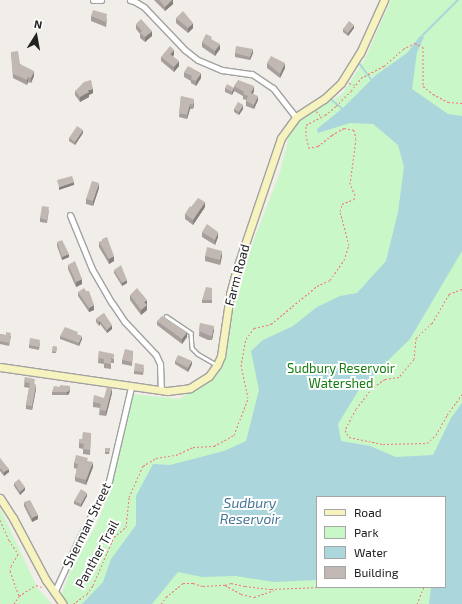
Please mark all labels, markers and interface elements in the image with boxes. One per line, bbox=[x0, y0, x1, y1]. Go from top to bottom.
north arrow bbox=[16, 16, 56, 56]
text: N bbox=[33, 17, 44, 31]
street label: Farm Road bbox=[221, 242, 253, 308]
park label: Sudbury Reservoir Watershed bbox=[287, 361, 395, 392]
street label: Sherman Street bbox=[60, 480, 114, 570]
water label: Sudbury Reservoir bbox=[220, 495, 280, 528]
legend bbox=[316, 496, 446, 588]
text: Road bbox=[354, 505, 382, 519]
street label: Panther Trail bbox=[72, 517, 122, 591]
text: Park bbox=[354, 525, 379, 539]
text: Water bbox=[354, 545, 388, 559]
text: Building bbox=[354, 565, 398, 579]

